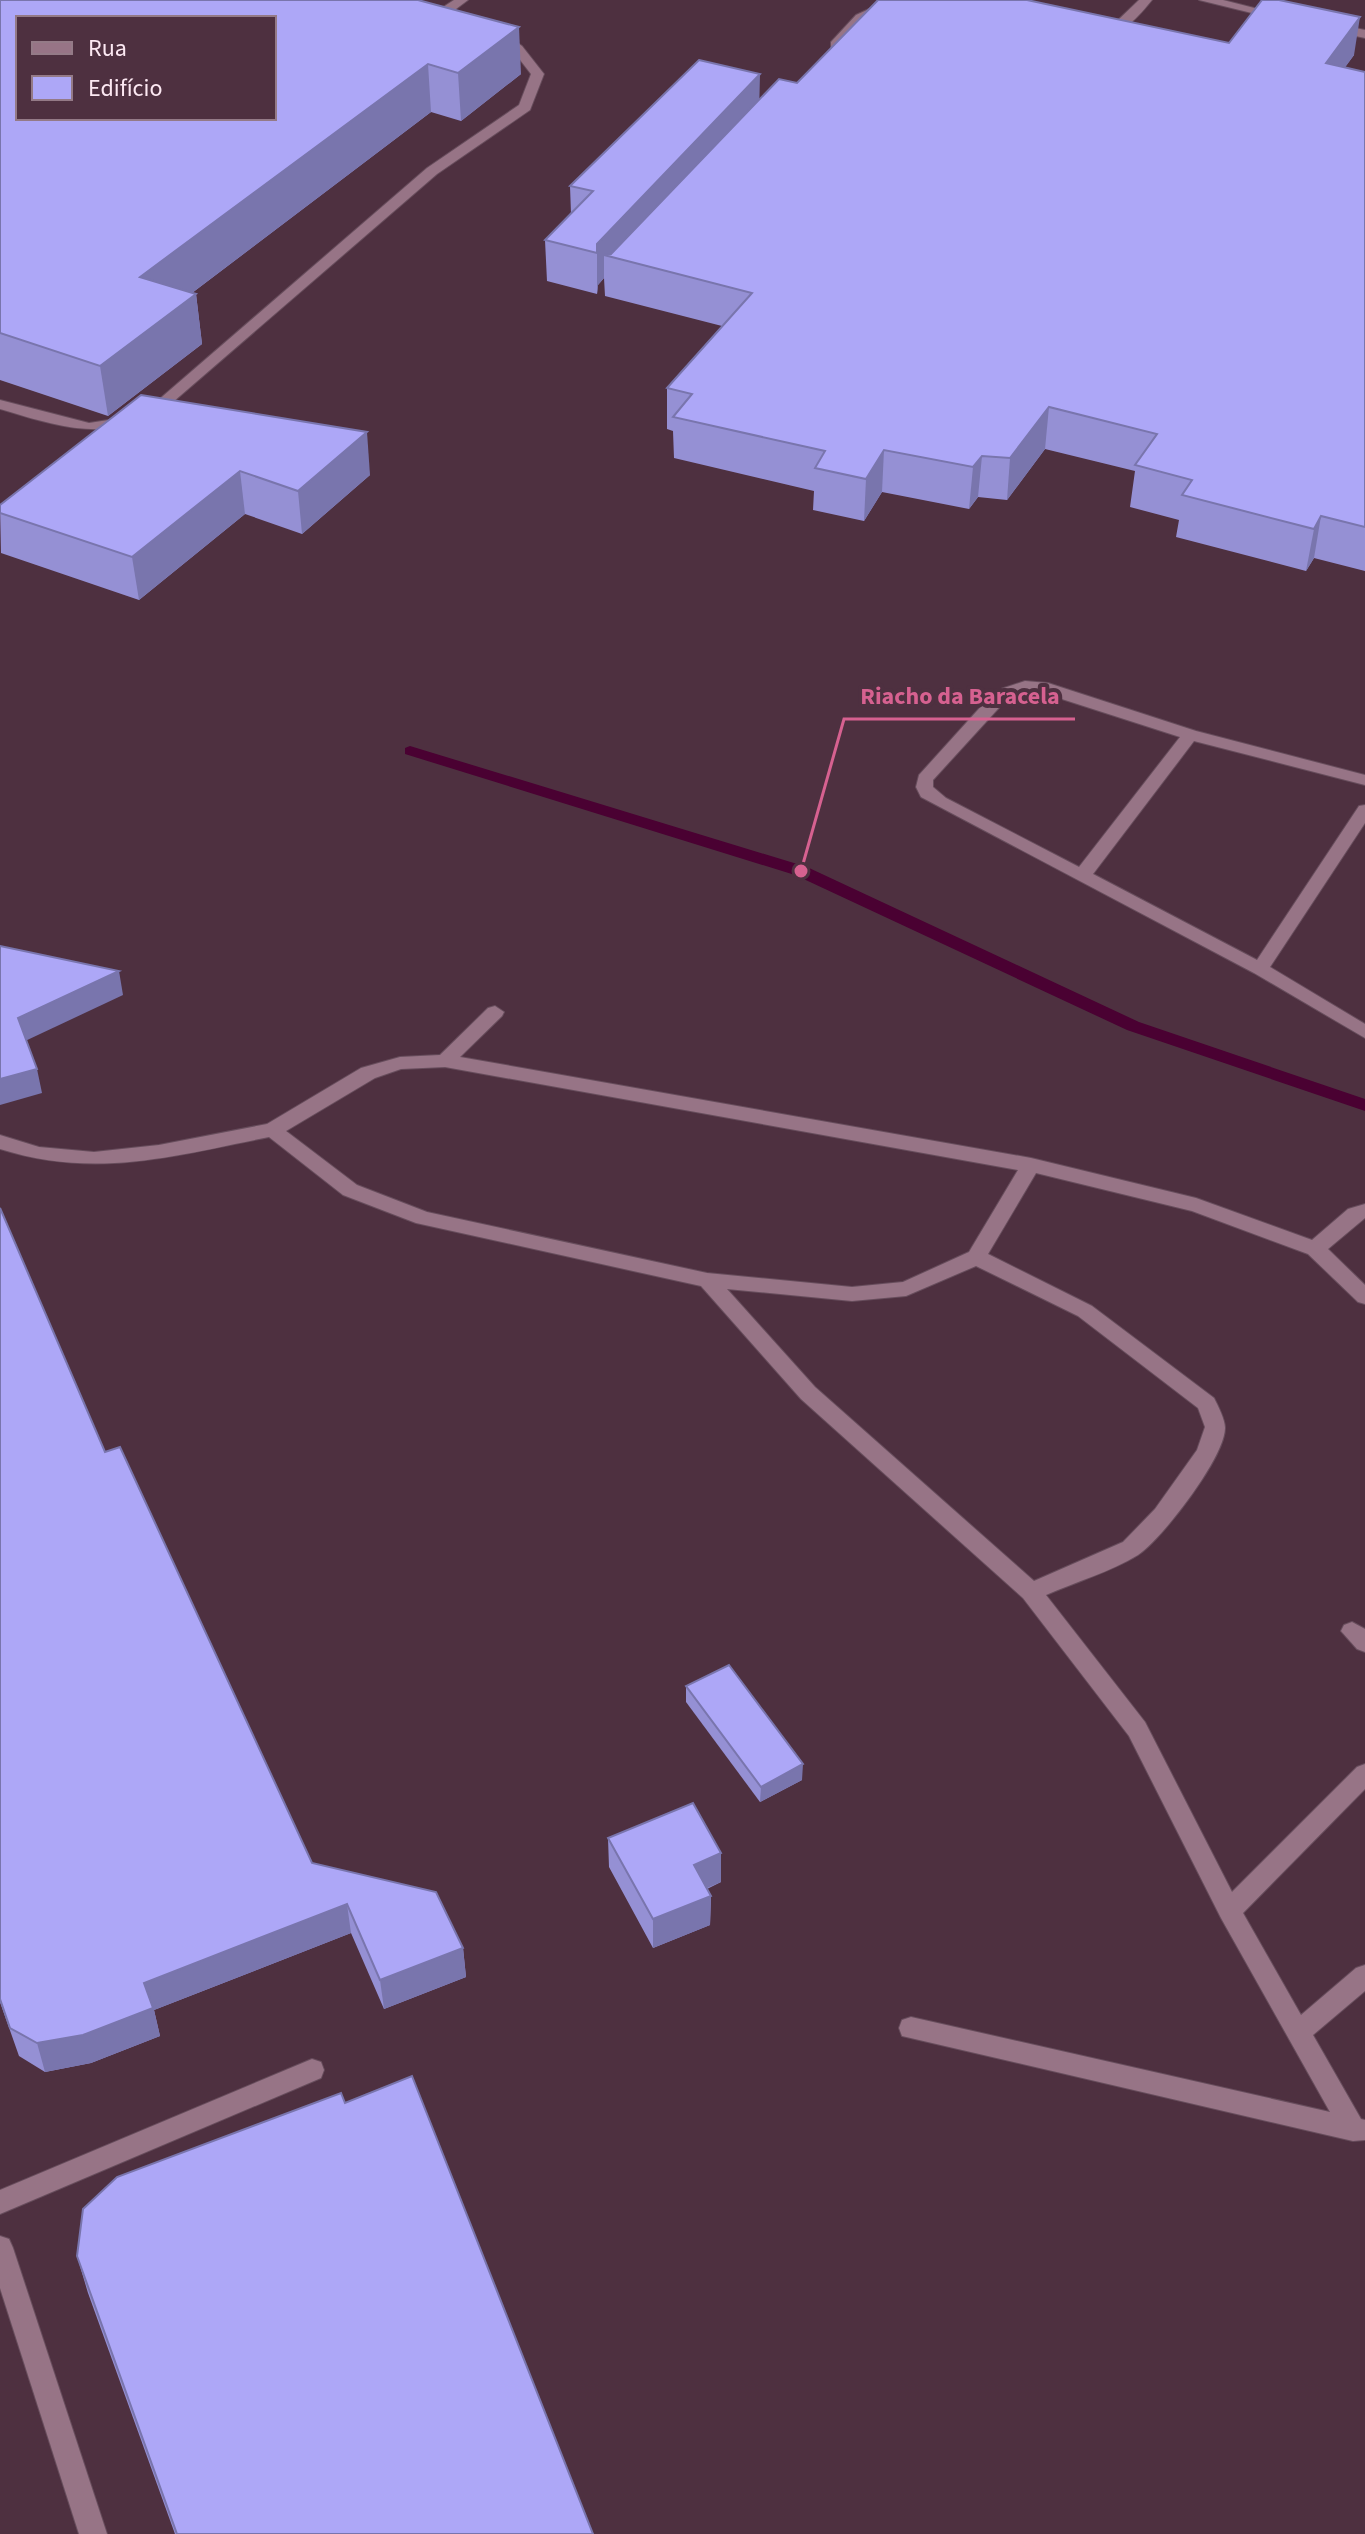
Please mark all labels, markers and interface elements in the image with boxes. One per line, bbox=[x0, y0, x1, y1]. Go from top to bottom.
legend bbox=[16, 16, 276, 120]
text: Rua bbox=[88, 31, 127, 66]
text: Edifício bbox=[88, 71, 162, 106]
callout: Riacho da Baracela bbox=[844, 671, 1075, 719]
text: Riacho da Baracela bbox=[860, 679, 1060, 714]

